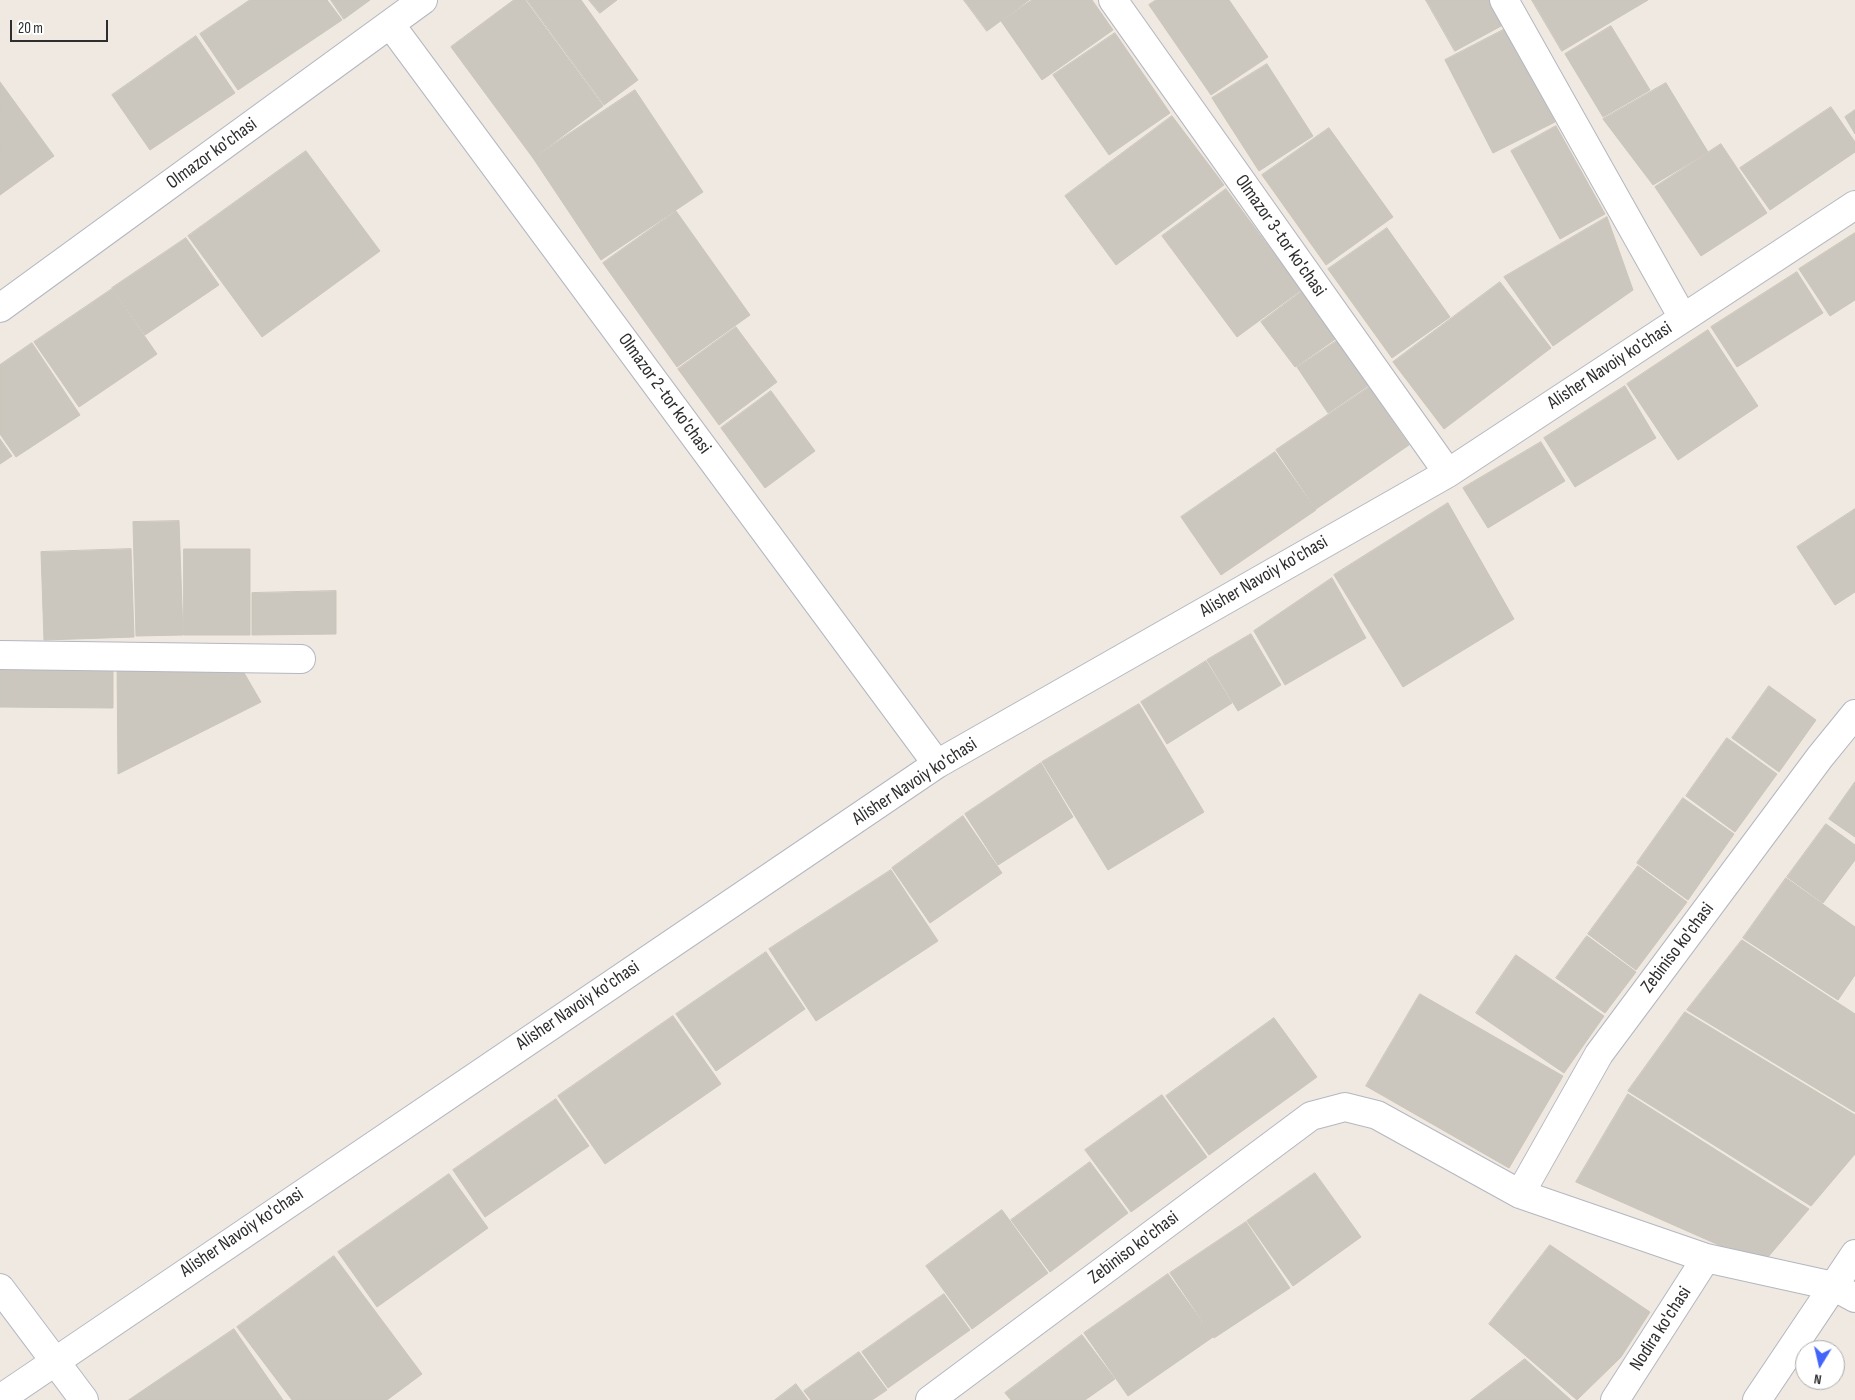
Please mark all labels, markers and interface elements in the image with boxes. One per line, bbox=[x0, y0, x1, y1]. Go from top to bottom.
scale bar bbox=[12, 10, 110, 42]
text: 20 m bbox=[18, 19, 43, 38]
street label: Olmazor ko'chasi bbox=[162, 113, 262, 195]
street label: Olmazor 3-tor ko'chasi bbox=[1230, 171, 1330, 301]
street label: Alisher Navoiy ko'chasi bbox=[1543, 317, 1677, 415]
street label: Olmazor 2-tor ko'chasi bbox=[613, 329, 715, 459]
street label: Alisher Navoiy ko'chasi bbox=[1196, 531, 1332, 623]
street label: Alisher Navoiy ko'chasi bbox=[848, 733, 982, 831]
street label: Zebiniso ko'chasi bbox=[1637, 898, 1719, 998]
street label: Alisher Navoiy ko'chasi bbox=[512, 956, 644, 1056]
street label: Alisher Navoiy ko'chasi bbox=[176, 1183, 308, 1283]
street label: Zebiniso ko'chasi bbox=[1084, 1207, 1184, 1289]
street label: Nodira ko'chasi bbox=[1625, 1283, 1697, 1375]
north arrow bbox=[1795, 1340, 1845, 1390]
text: N bbox=[1813, 1370, 1823, 1388]

